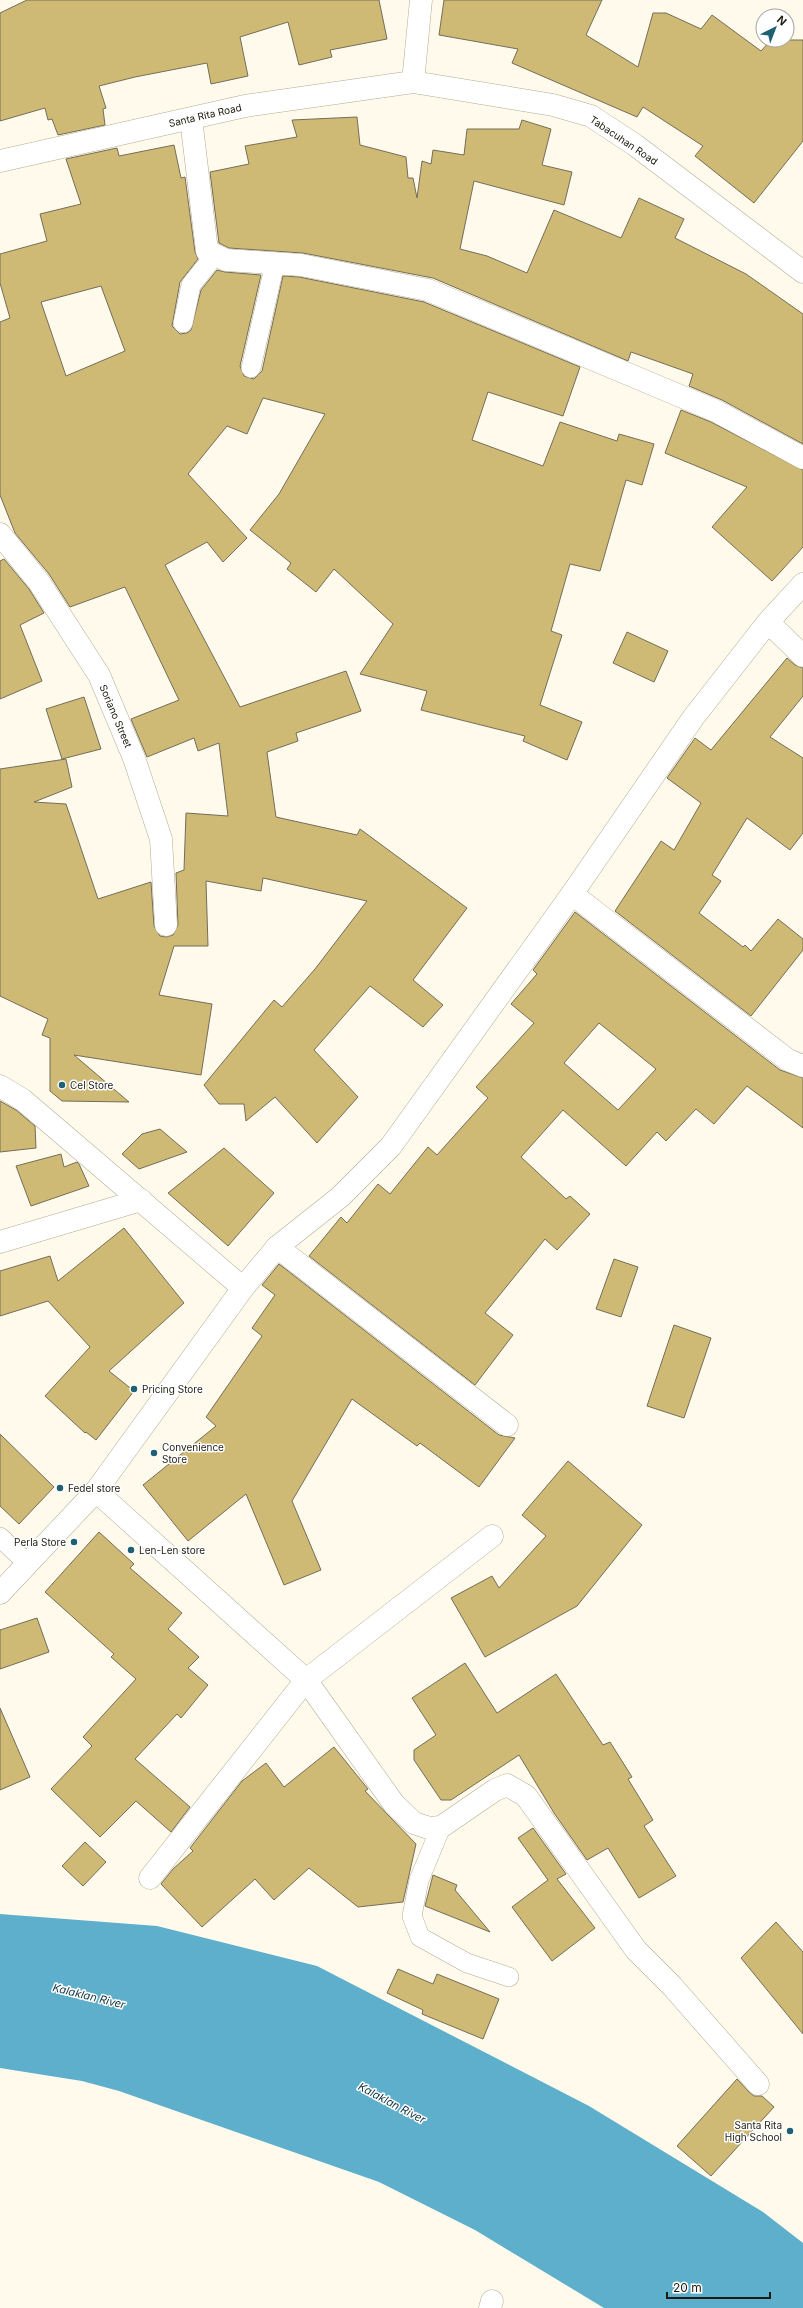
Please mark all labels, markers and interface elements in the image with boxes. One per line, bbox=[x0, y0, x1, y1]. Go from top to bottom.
north arrow bbox=[755, 8, 795, 48]
text: N bbox=[774, 13, 789, 29]
street label: Santa Rita Road bbox=[167, 101, 243, 129]
street label: Tabacuhan Road bbox=[588, 113, 660, 167]
street label: Soriano Street bbox=[97, 683, 135, 750]
place label: Cel Store bbox=[70, 1079, 114, 1091]
marker: Cel Store bbox=[57, 1080, 67, 1090]
place label: Pricing Store bbox=[142, 1383, 203, 1395]
marker: Pricing Store bbox=[129, 1384, 139, 1394]
place label: Convenience Store bbox=[162, 1441, 224, 1465]
marker: Convenience Store bbox=[149, 1448, 159, 1458]
place label: Fedel store bbox=[68, 1482, 121, 1494]
marker: Fedel store bbox=[55, 1483, 65, 1493]
place label: Perla Store bbox=[14, 1536, 66, 1548]
marker: Perla Store bbox=[69, 1537, 79, 1547]
place label: Len-Len store bbox=[139, 1544, 205, 1556]
marker: Len-Len store bbox=[126, 1545, 136, 1555]
water label: Kalaklan River bbox=[51, 1980, 128, 2012]
water label: Kalaklan River bbox=[356, 2079, 429, 2127]
place label: Santa Rita High School bbox=[725, 2119, 782, 2143]
marker: Santa Rita High School bbox=[785, 2126, 795, 2136]
scale bar bbox=[667, 2274, 770, 2300]
text: 20 m bbox=[673, 2280, 702, 2295]

